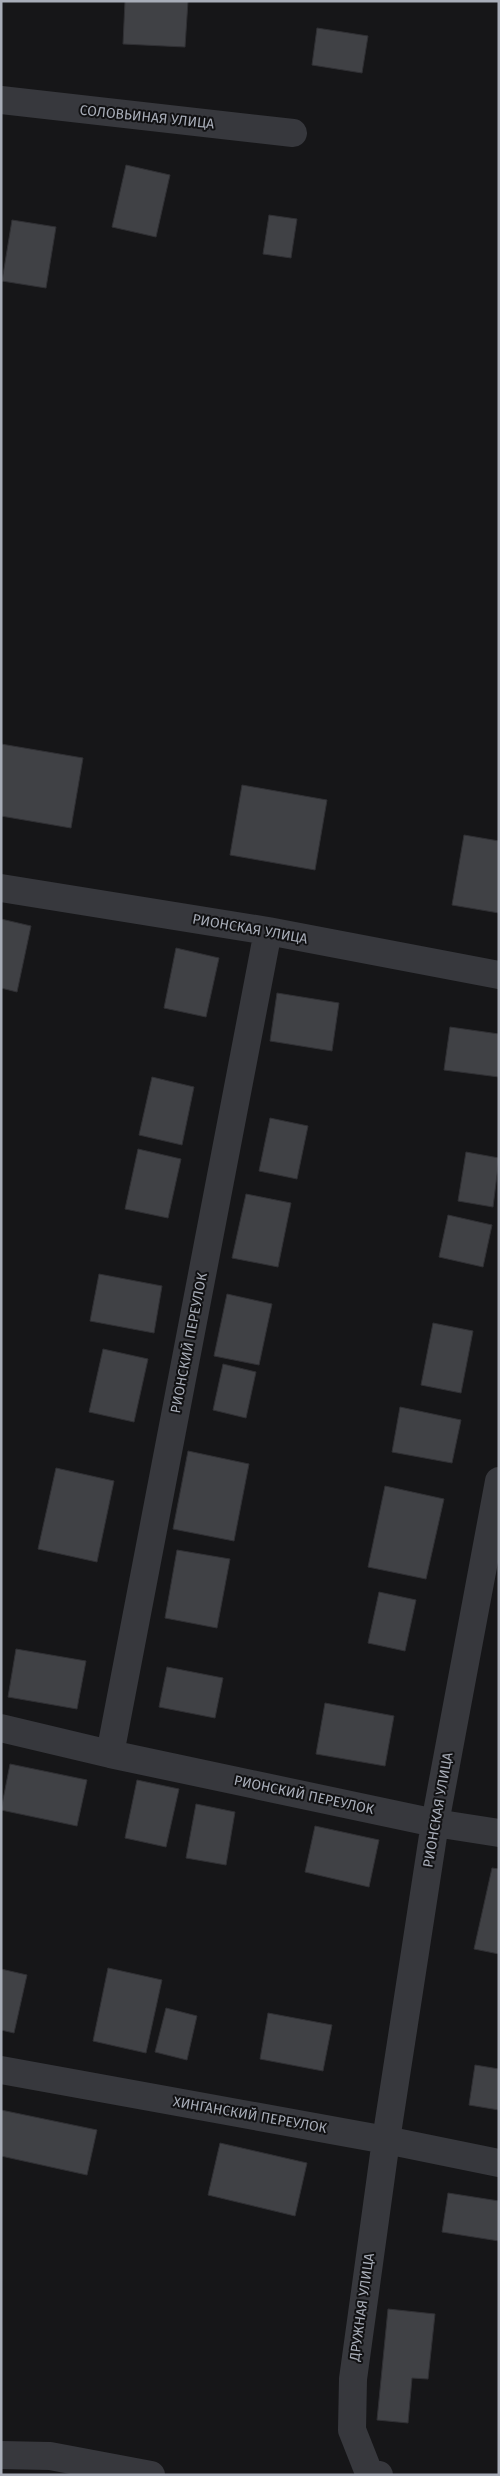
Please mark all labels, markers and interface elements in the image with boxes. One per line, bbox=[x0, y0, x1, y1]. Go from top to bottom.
street label: СОЛОВЬИНАЯ УЛИЦА bbox=[79, 101, 215, 133]
street label: РИОНСКАЯ УЛИЦА bbox=[191, 911, 309, 947]
street label: РИОНСКИЙ ПЕРЕУЛОК bbox=[167, 1271, 211, 1415]
street label: РИОНСКАЯ УЛИЦА bbox=[420, 1751, 456, 1869]
street label: РИОНСКИЙ ПЕРЕУЛОК bbox=[232, 1772, 376, 1818]
street label: ХИНГАНСКИЙ ПЕРЕУЛОК bbox=[172, 2093, 329, 2137]
street label: ДРУЖНАЯ УЛИЦА bbox=[346, 2252, 378, 2363]

